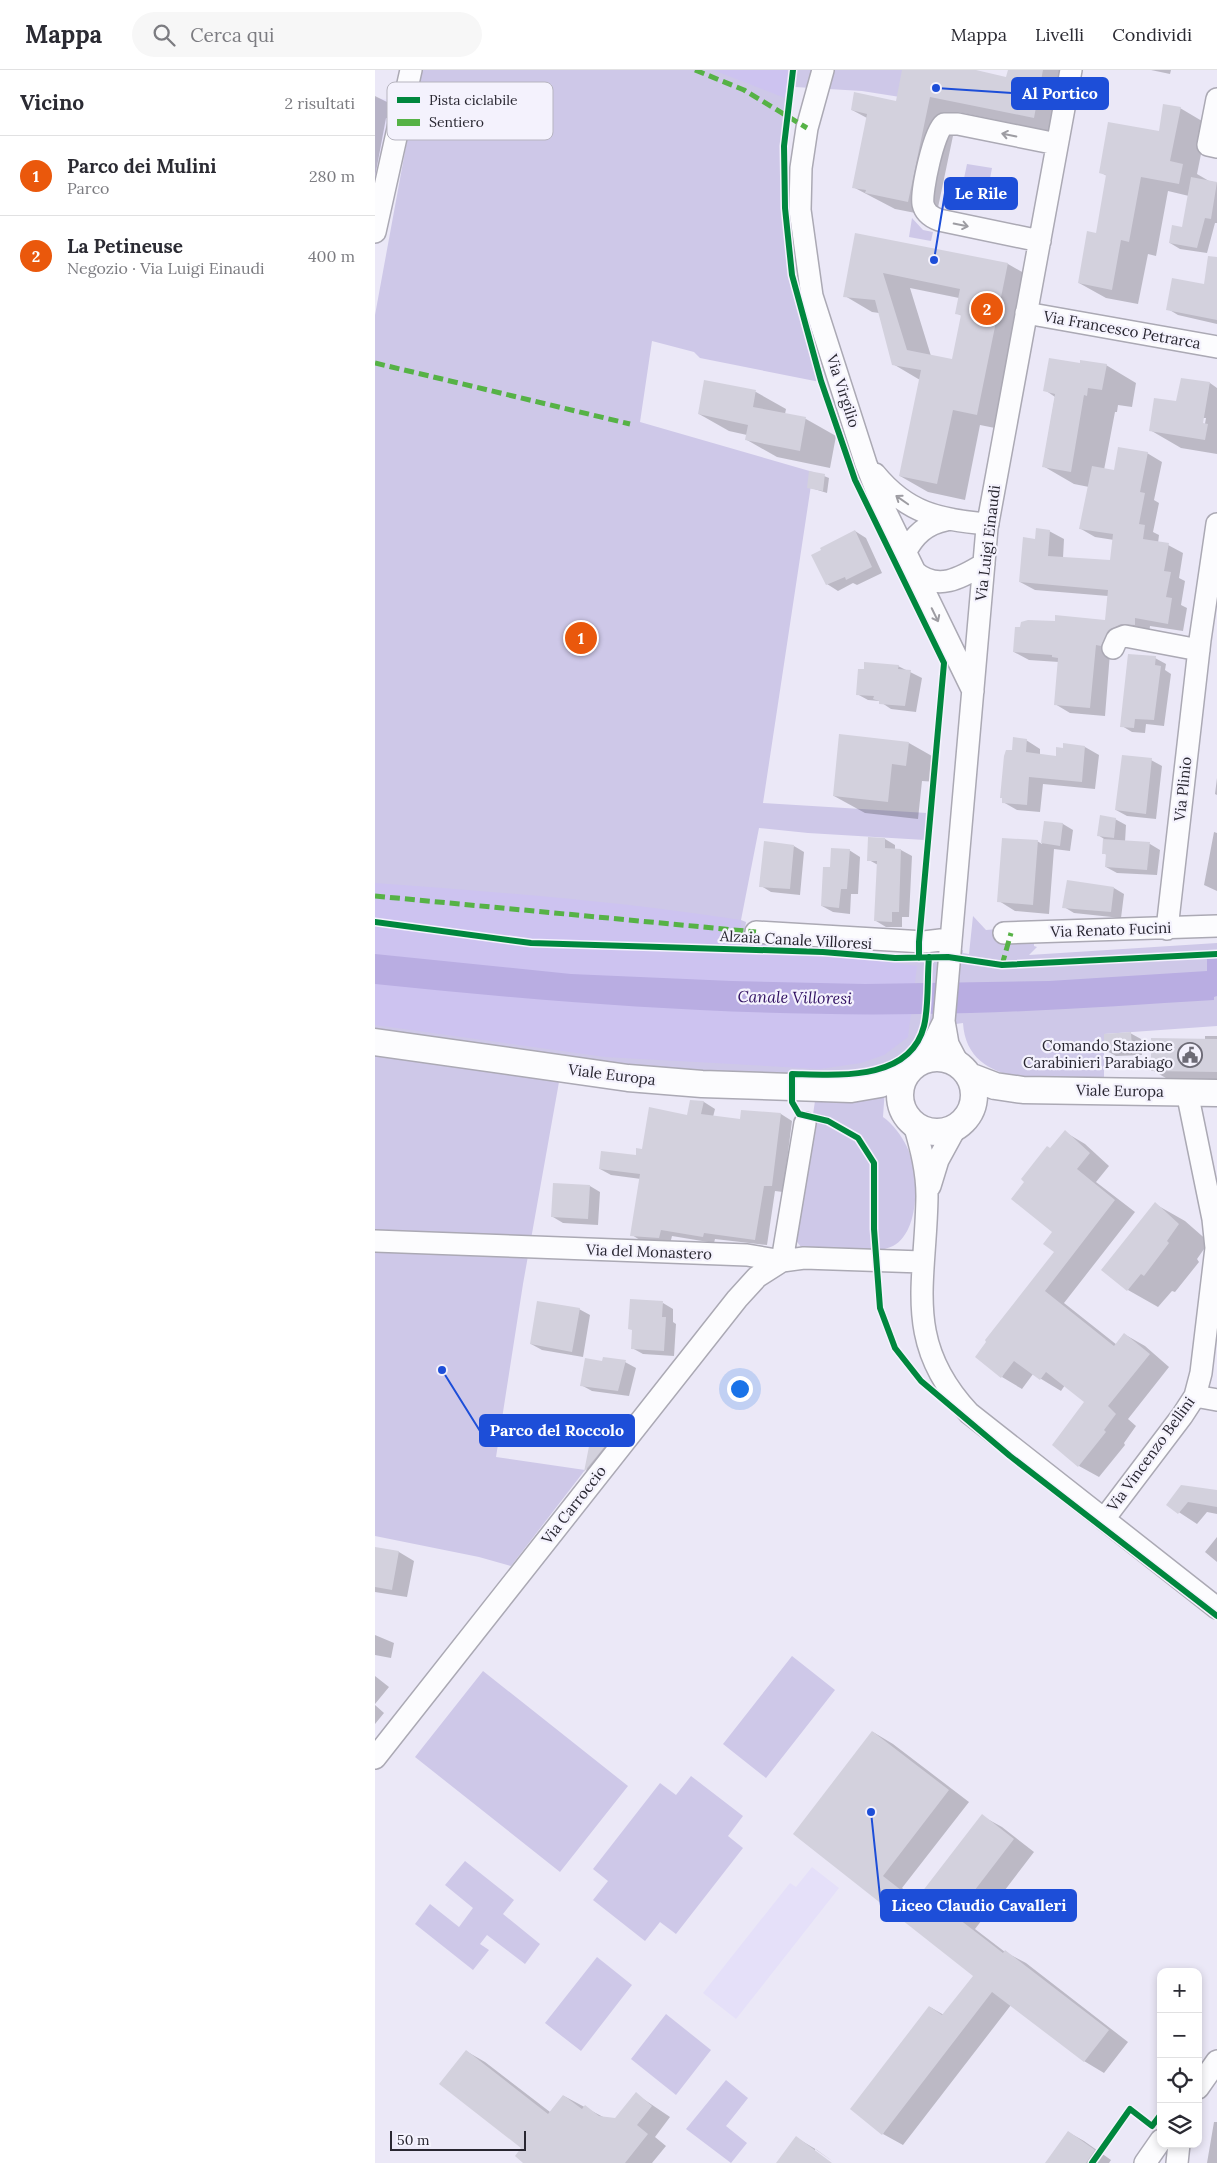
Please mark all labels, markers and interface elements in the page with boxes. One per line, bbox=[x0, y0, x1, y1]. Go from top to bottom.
search box bbox=[132, 12, 482, 57]
text: Mappa bbox=[25, 19, 102, 50]
icon: search bbox=[150, 21, 178, 49]
text: Cerca qui bbox=[190, 23, 274, 47]
text: Mappa bbox=[950, 23, 1007, 46]
text: Livelli bbox=[1035, 23, 1084, 46]
text: Condividi bbox=[1112, 23, 1192, 46]
callout: Al Portico bbox=[1012, 78, 1108, 109]
legend bbox=[387, 82, 553, 140]
text: Al Portico bbox=[1022, 83, 1098, 103]
text: Vicino bbox=[20, 89, 84, 116]
text: Pista ciclabile bbox=[429, 91, 518, 109]
text: 2 risultati bbox=[284, 93, 355, 113]
text: Sentiero bbox=[429, 113, 484, 131]
one-way arrow bbox=[1002, 130, 1018, 139]
text: Parco dei Mulini bbox=[67, 154, 216, 178]
text: 1 bbox=[33, 166, 39, 186]
text: 280 m bbox=[309, 166, 355, 186]
text: Parco bbox=[67, 178, 109, 198]
callout: Le Rile bbox=[945, 178, 1017, 209]
text: Le Rile bbox=[955, 183, 1008, 203]
one-way arrow bbox=[952, 220, 968, 230]
text: La Petineuse bbox=[67, 234, 183, 258]
text: 2 bbox=[32, 246, 40, 266]
text: 400 m bbox=[308, 246, 355, 266]
text: Negozio · Via Luigi Einaudi bbox=[67, 258, 265, 278]
pin: 2 bbox=[971, 290, 1003, 328]
street label: Via Francesco Petrarca bbox=[1041, 306, 1202, 353]
street label: Via Virgilio bbox=[822, 351, 864, 430]
street label: Via Luigi Einaudi bbox=[971, 484, 1004, 603]
one-way arrow bbox=[895, 495, 909, 505]
one-way arrow bbox=[931, 607, 941, 622]
pin: 1 bbox=[565, 619, 597, 657]
street label: Via Plinio bbox=[1170, 755, 1195, 823]
street label: Via Renato Fucini bbox=[1049, 918, 1172, 941]
street label: Alzaia Canale Villoresi bbox=[718, 926, 873, 953]
water label: Canale Villoresi bbox=[738, 986, 852, 1008]
place label: Comando Stazione Carabinieri Parabiago bbox=[1023, 1036, 1173, 1072]
public building icon: Comando Stazione Carabinieri Parabiago bbox=[1177, 1042, 1203, 1068]
street label: Viale Europa bbox=[566, 1060, 657, 1089]
street label: Viale Europa bbox=[1075, 1080, 1164, 1101]
street label: Via del Monastero bbox=[585, 1240, 712, 1263]
your location bbox=[727, 1376, 753, 1402]
street label: Via Vincenzo Bellini bbox=[1102, 1393, 1199, 1515]
callout: Parco del Roccolo bbox=[480, 1415, 634, 1446]
text: Parco del Roccolo bbox=[490, 1420, 624, 1440]
street label: Via Carroccio bbox=[536, 1462, 610, 1548]
callout: Liceo Claudio Cavalleri bbox=[881, 1890, 1076, 1921]
text: Liceo Claudio Cavalleri bbox=[892, 1895, 1067, 1915]
map controls bbox=[1157, 1968, 1202, 2148]
button: + bbox=[1157, 1968, 1202, 2013]
button: − bbox=[1157, 2013, 1202, 2058]
button: locate bbox=[1157, 2058, 1202, 2103]
button: layers bbox=[1157, 2103, 1202, 2148]
scale bar bbox=[390, 2128, 526, 2151]
text: 50 m bbox=[397, 2131, 430, 2149]

